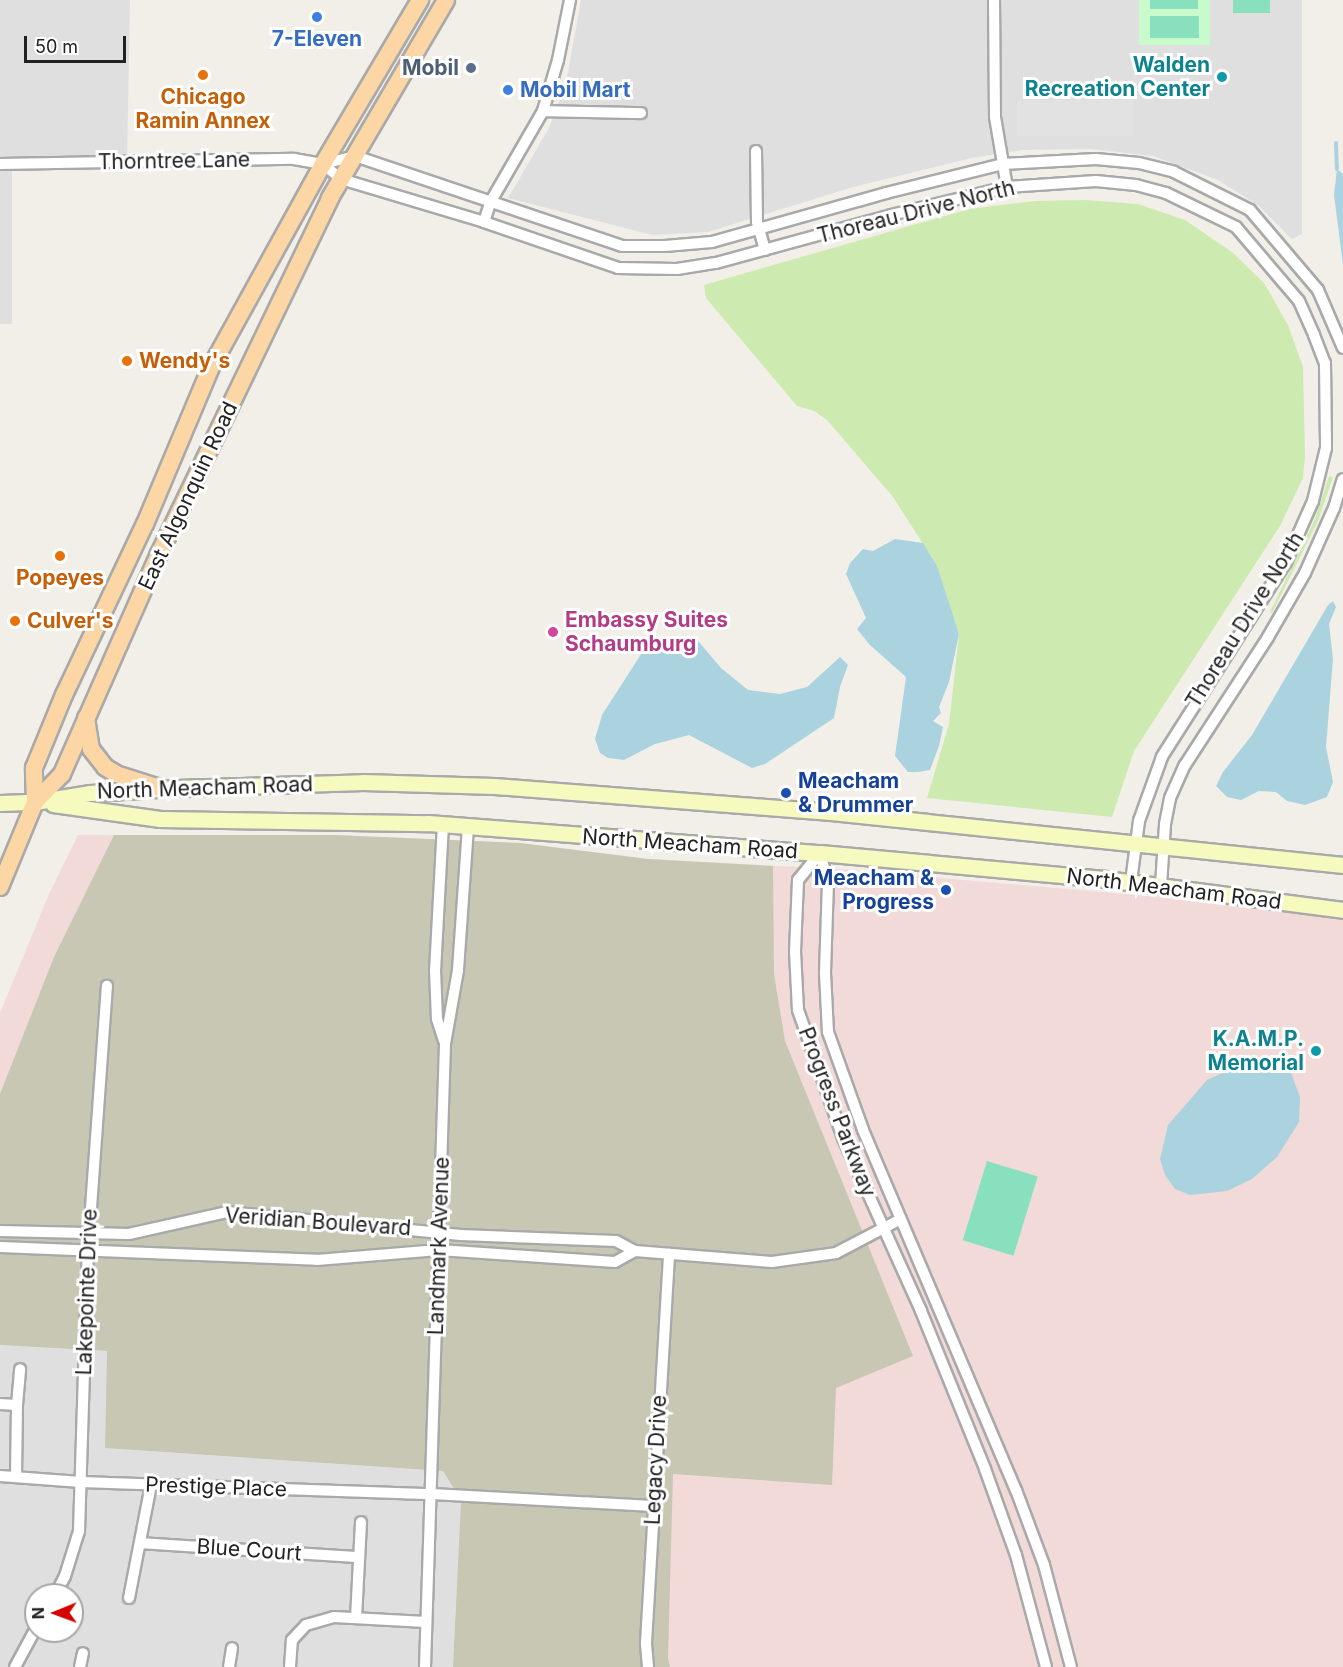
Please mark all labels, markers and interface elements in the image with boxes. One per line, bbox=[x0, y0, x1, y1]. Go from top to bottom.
marker: 7-Eleven bbox=[310, 10, 324, 24]
scale bar bbox=[27, 24, 129, 62]
place label: 7-Eleven bbox=[272, 26, 362, 52]
text: 50 m bbox=[35, 36, 78, 57]
place label: Walden Recreation Center bbox=[1025, 52, 1210, 102]
place label: Mobil bbox=[402, 55, 459, 81]
marker: Mobil bbox=[464, 61, 478, 75]
marker: Chicago Ramin Annex bbox=[196, 68, 210, 82]
marker: Walden Recreation Center bbox=[1215, 70, 1229, 84]
place label: Mobil Mart bbox=[520, 77, 630, 103]
marker: Mobil Mart bbox=[501, 83, 515, 97]
place label: Chicago Ramin Annex bbox=[136, 84, 270, 134]
street label: Thorntree Lane bbox=[98, 147, 250, 175]
street label: Thoreau Drive North bbox=[815, 175, 1017, 249]
place label: Wendy's bbox=[139, 348, 230, 374]
marker: Wendy's bbox=[120, 354, 134, 368]
street label: East Algonquin Road bbox=[133, 398, 243, 594]
street label: Thoreau Drive North bbox=[1181, 527, 1309, 713]
marker: Popeyes bbox=[53, 549, 67, 563]
place label: Popeyes bbox=[16, 565, 104, 591]
place label: Embassy Suites Schaumburg bbox=[565, 607, 728, 657]
place label: Culver's bbox=[27, 608, 114, 634]
marker: Culver's bbox=[8, 614, 22, 628]
marker: Embassy Suites Schaumburg bbox=[546, 625, 560, 639]
place label: Meacham & Drummer bbox=[798, 768, 913, 818]
street label: North Meacham Road bbox=[97, 772, 313, 804]
marker: Meacham & Drummer bbox=[779, 786, 793, 800]
street label: North Meacham Road bbox=[581, 824, 799, 864]
street label: North Meacham Road bbox=[1065, 863, 1283, 915]
place label: Meacham & Progress bbox=[814, 865, 934, 915]
marker: Meacham & Progress bbox=[939, 883, 953, 897]
street label: Progress Parkway bbox=[793, 1024, 881, 1200]
place label: K.A.M.P. Memorial bbox=[1208, 1026, 1304, 1076]
marker: K.A.M.P. Memorial bbox=[1309, 1044, 1323, 1058]
street label: Landmark Avenue bbox=[423, 1156, 455, 1336]
street label: Veridian Boulevard bbox=[224, 1203, 412, 1241]
street label: Lakepointe Drive bbox=[71, 1208, 103, 1376]
street label: Legacy Drive bbox=[640, 1394, 672, 1526]
street label: Prestige Place bbox=[145, 1472, 287, 1502]
street label: Blue Court bbox=[196, 1534, 302, 1566]
north arrow bbox=[24, 1583, 84, 1643]
text: N bbox=[28, 1607, 48, 1620]

